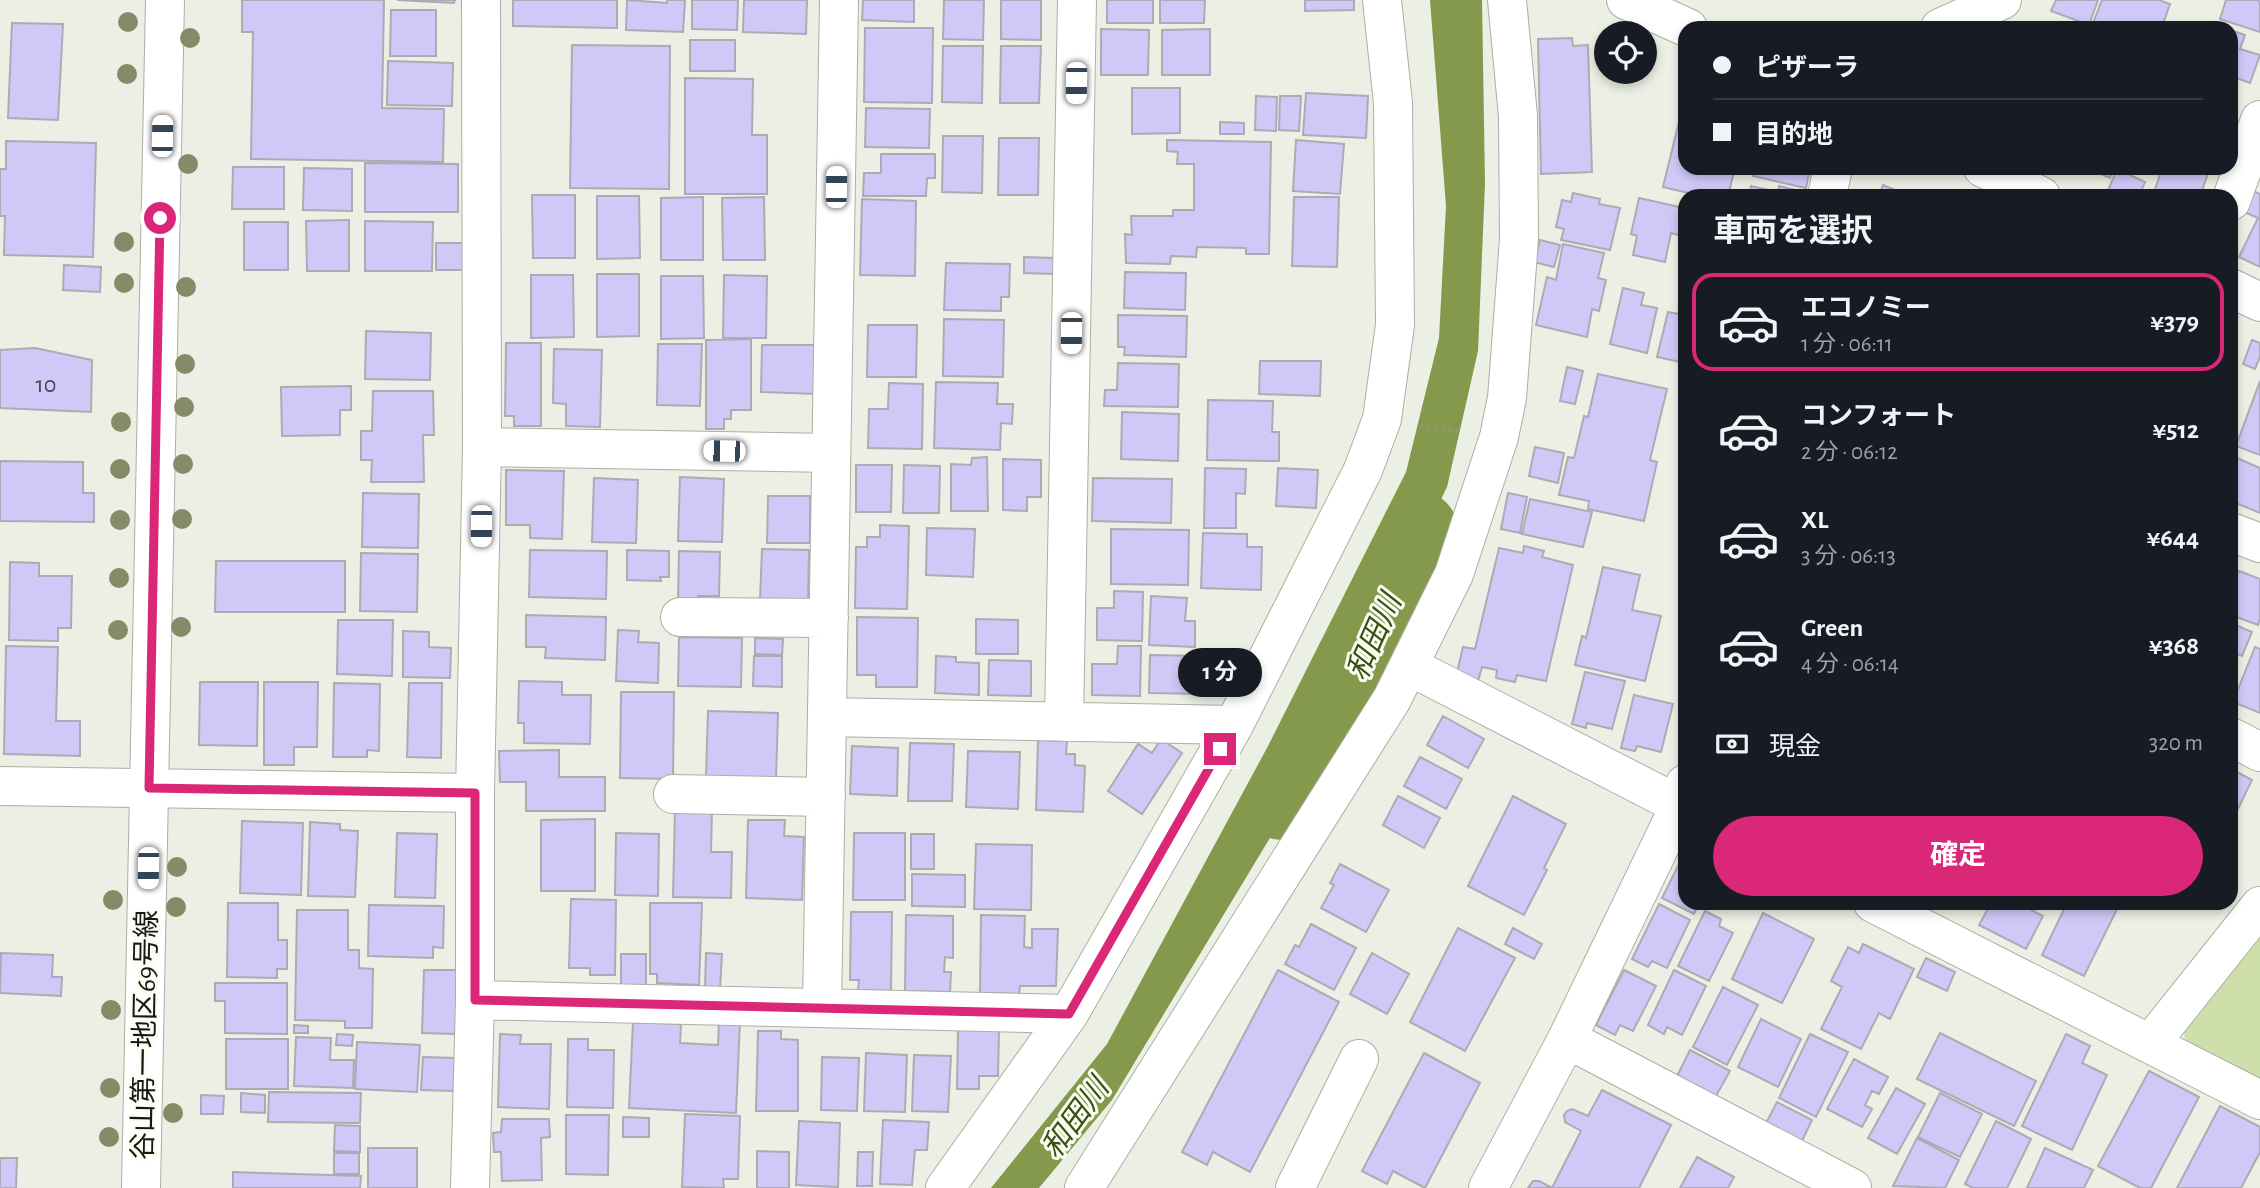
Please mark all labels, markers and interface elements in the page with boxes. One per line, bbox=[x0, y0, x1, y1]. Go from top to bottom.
map controls bbox=[1594, 21, 1657, 84]
button: locate bbox=[1594, 21, 1657, 84]
text: ピザーラ bbox=[1755, 55, 1859, 81]
car bbox=[1066, 62, 1087, 104]
car bbox=[152, 115, 173, 157]
text: 目的地 bbox=[1755, 122, 1833, 148]
car bbox=[826, 166, 847, 208]
route start bbox=[144, 202, 176, 234]
text: 車両を選択 bbox=[1713, 215, 1873, 247]
icon: car bbox=[1717, 291, 1780, 354]
text: エコノミー bbox=[1801, 295, 1931, 321]
text: ¥379 bbox=[2150, 309, 2199, 335]
car bbox=[1061, 312, 1082, 354]
text: 1 分 · 06:11 bbox=[1801, 333, 1893, 356]
house number: 10 bbox=[36, 373, 56, 397]
icon: car bbox=[1717, 399, 1780, 462]
text: コンフォート bbox=[1801, 403, 1956, 429]
text: ¥512 bbox=[2152, 417, 2199, 443]
car bbox=[703, 440, 746, 462]
text: 2 分 · 06:12 bbox=[1801, 441, 1898, 464]
car bbox=[471, 505, 492, 547]
icon: car bbox=[1717, 507, 1780, 570]
text: XL bbox=[1801, 507, 1828, 533]
text: ¥644 bbox=[2147, 525, 2199, 551]
text: 3 分 · 06:13 bbox=[1801, 545, 1896, 568]
water label: 和田川 bbox=[1342, 587, 1408, 685]
icon: car bbox=[1717, 615, 1780, 678]
text: Green bbox=[1801, 615, 1863, 641]
text: ¥368 bbox=[2149, 633, 2199, 659]
callout: 1 分 bbox=[1178, 648, 1262, 696]
text: 4 分 · 06:14 bbox=[1801, 653, 1899, 676]
text: 1 分 bbox=[1203, 661, 1237, 684]
icon: cash bbox=[1713, 725, 1751, 763]
text: 320 m bbox=[2149, 732, 2203, 755]
route end bbox=[1204, 733, 1236, 765]
text: 現金 bbox=[1769, 734, 1821, 760]
button: 確定 bbox=[1713, 816, 2203, 896]
car bbox=[138, 847, 159, 889]
street label: 谷山第一地区69号線 bbox=[128, 910, 162, 1160]
water label: 和田川 bbox=[1036, 1070, 1116, 1164]

